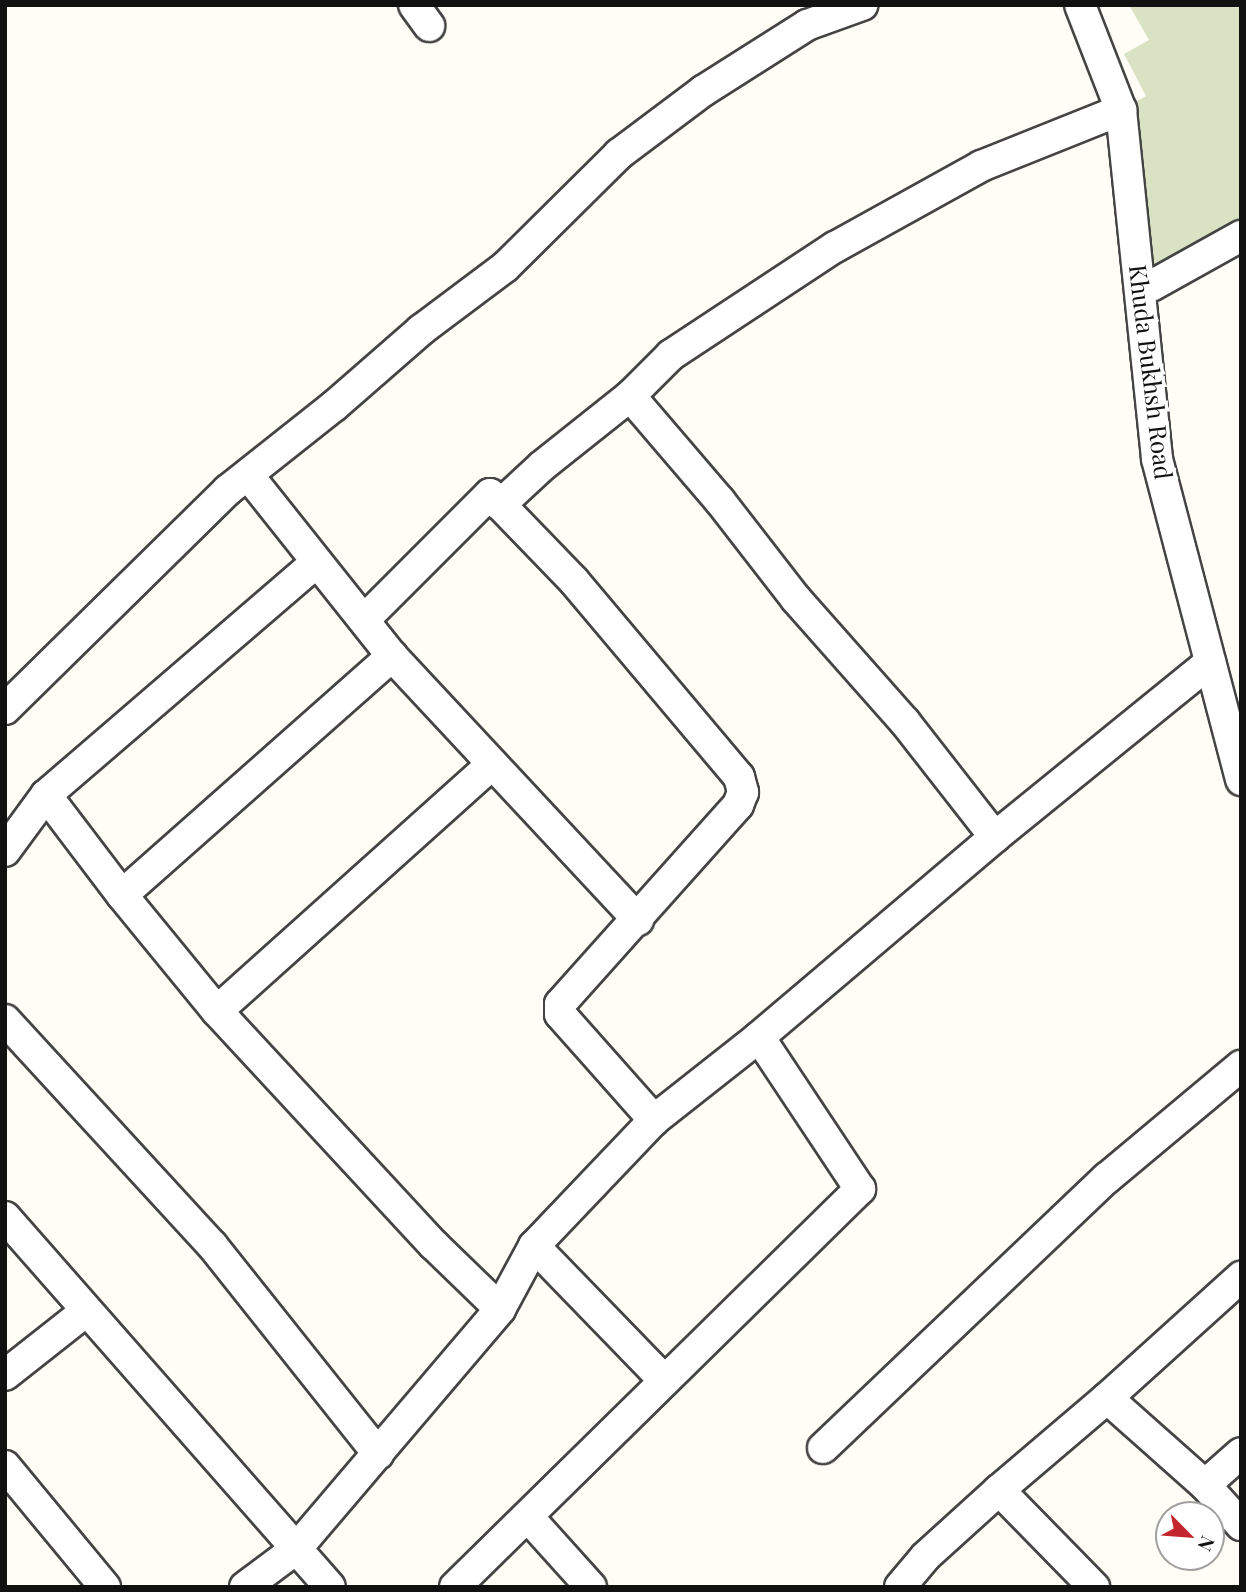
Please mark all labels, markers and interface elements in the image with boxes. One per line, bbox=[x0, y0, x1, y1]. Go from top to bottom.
street label: Khuda Bukhsh Road bbox=[1124, 263, 1178, 481]
north arrow bbox=[1155, 1501, 1225, 1571]
text: N bbox=[1193, 1532, 1222, 1556]

